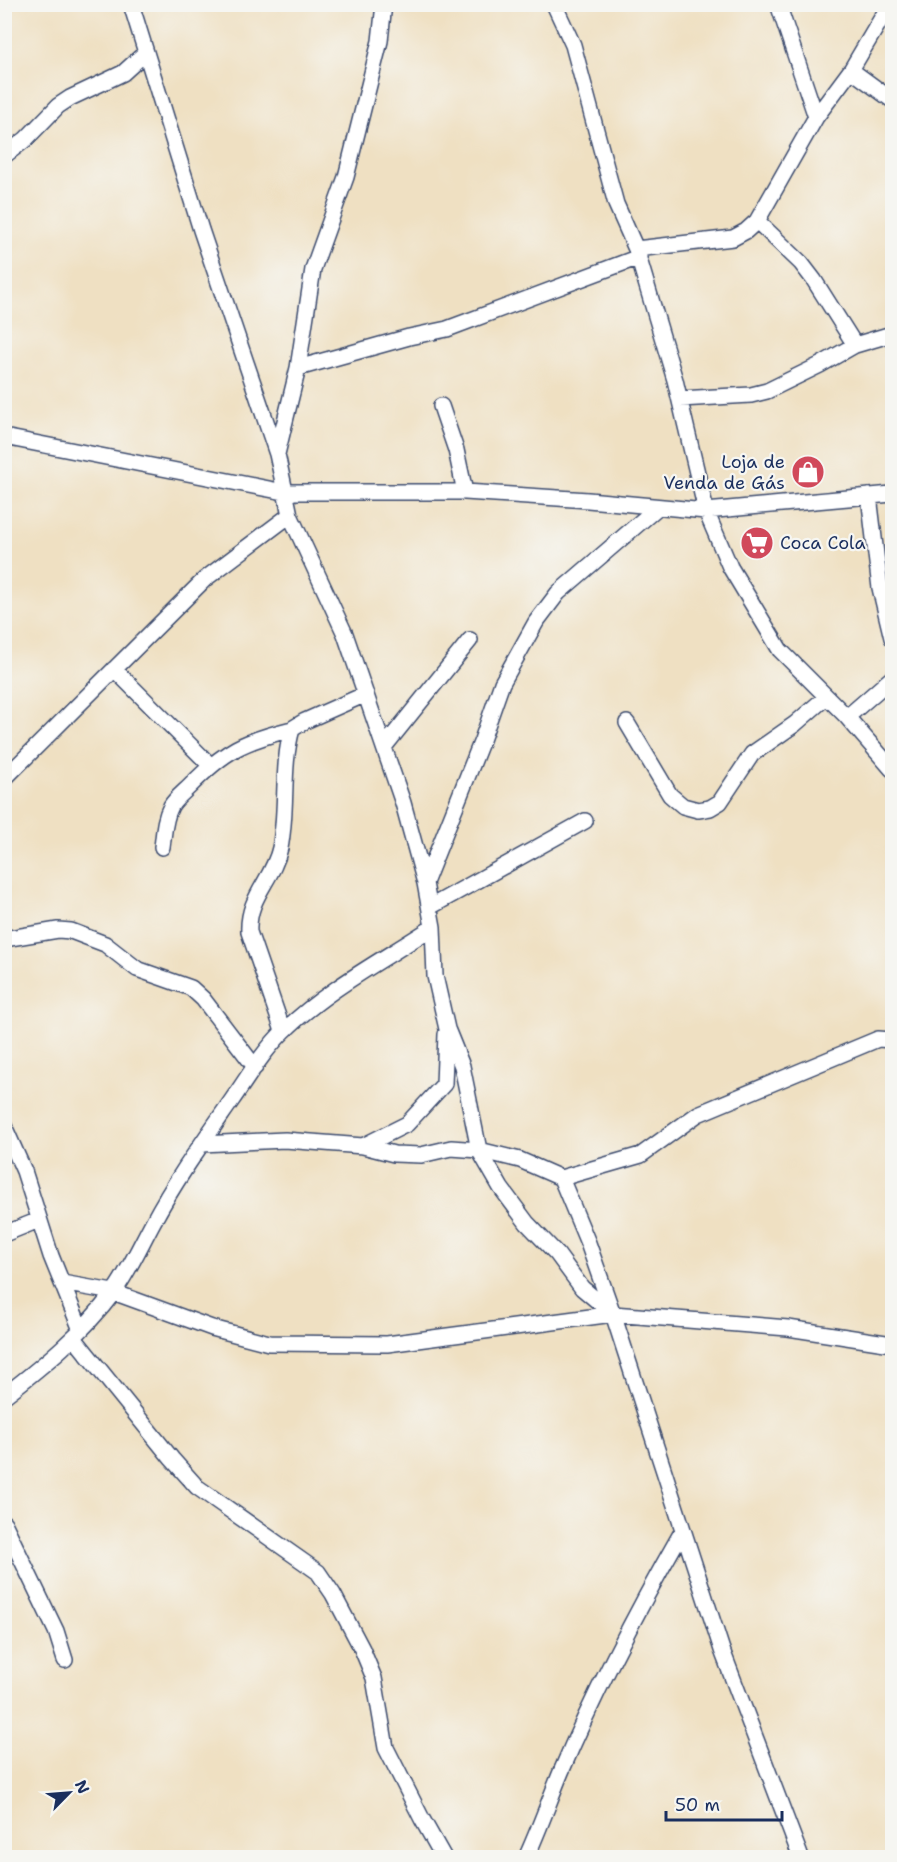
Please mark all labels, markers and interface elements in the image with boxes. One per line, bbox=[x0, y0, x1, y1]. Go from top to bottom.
place label: Loja de Venda de Gás bbox=[663, 450, 785, 495]
shop icon: Loja de Venda de Gás bbox=[790, 454, 826, 490]
supermarket icon: Coca Cola bbox=[739, 525, 775, 561]
place label: Coca Cola bbox=[780, 531, 866, 555]
north arrow bbox=[39, 1763, 99, 1823]
text: N bbox=[70, 1777, 94, 1797]
scale bar bbox=[666, 1784, 782, 1822]
text: 50 m bbox=[675, 1793, 720, 1817]

